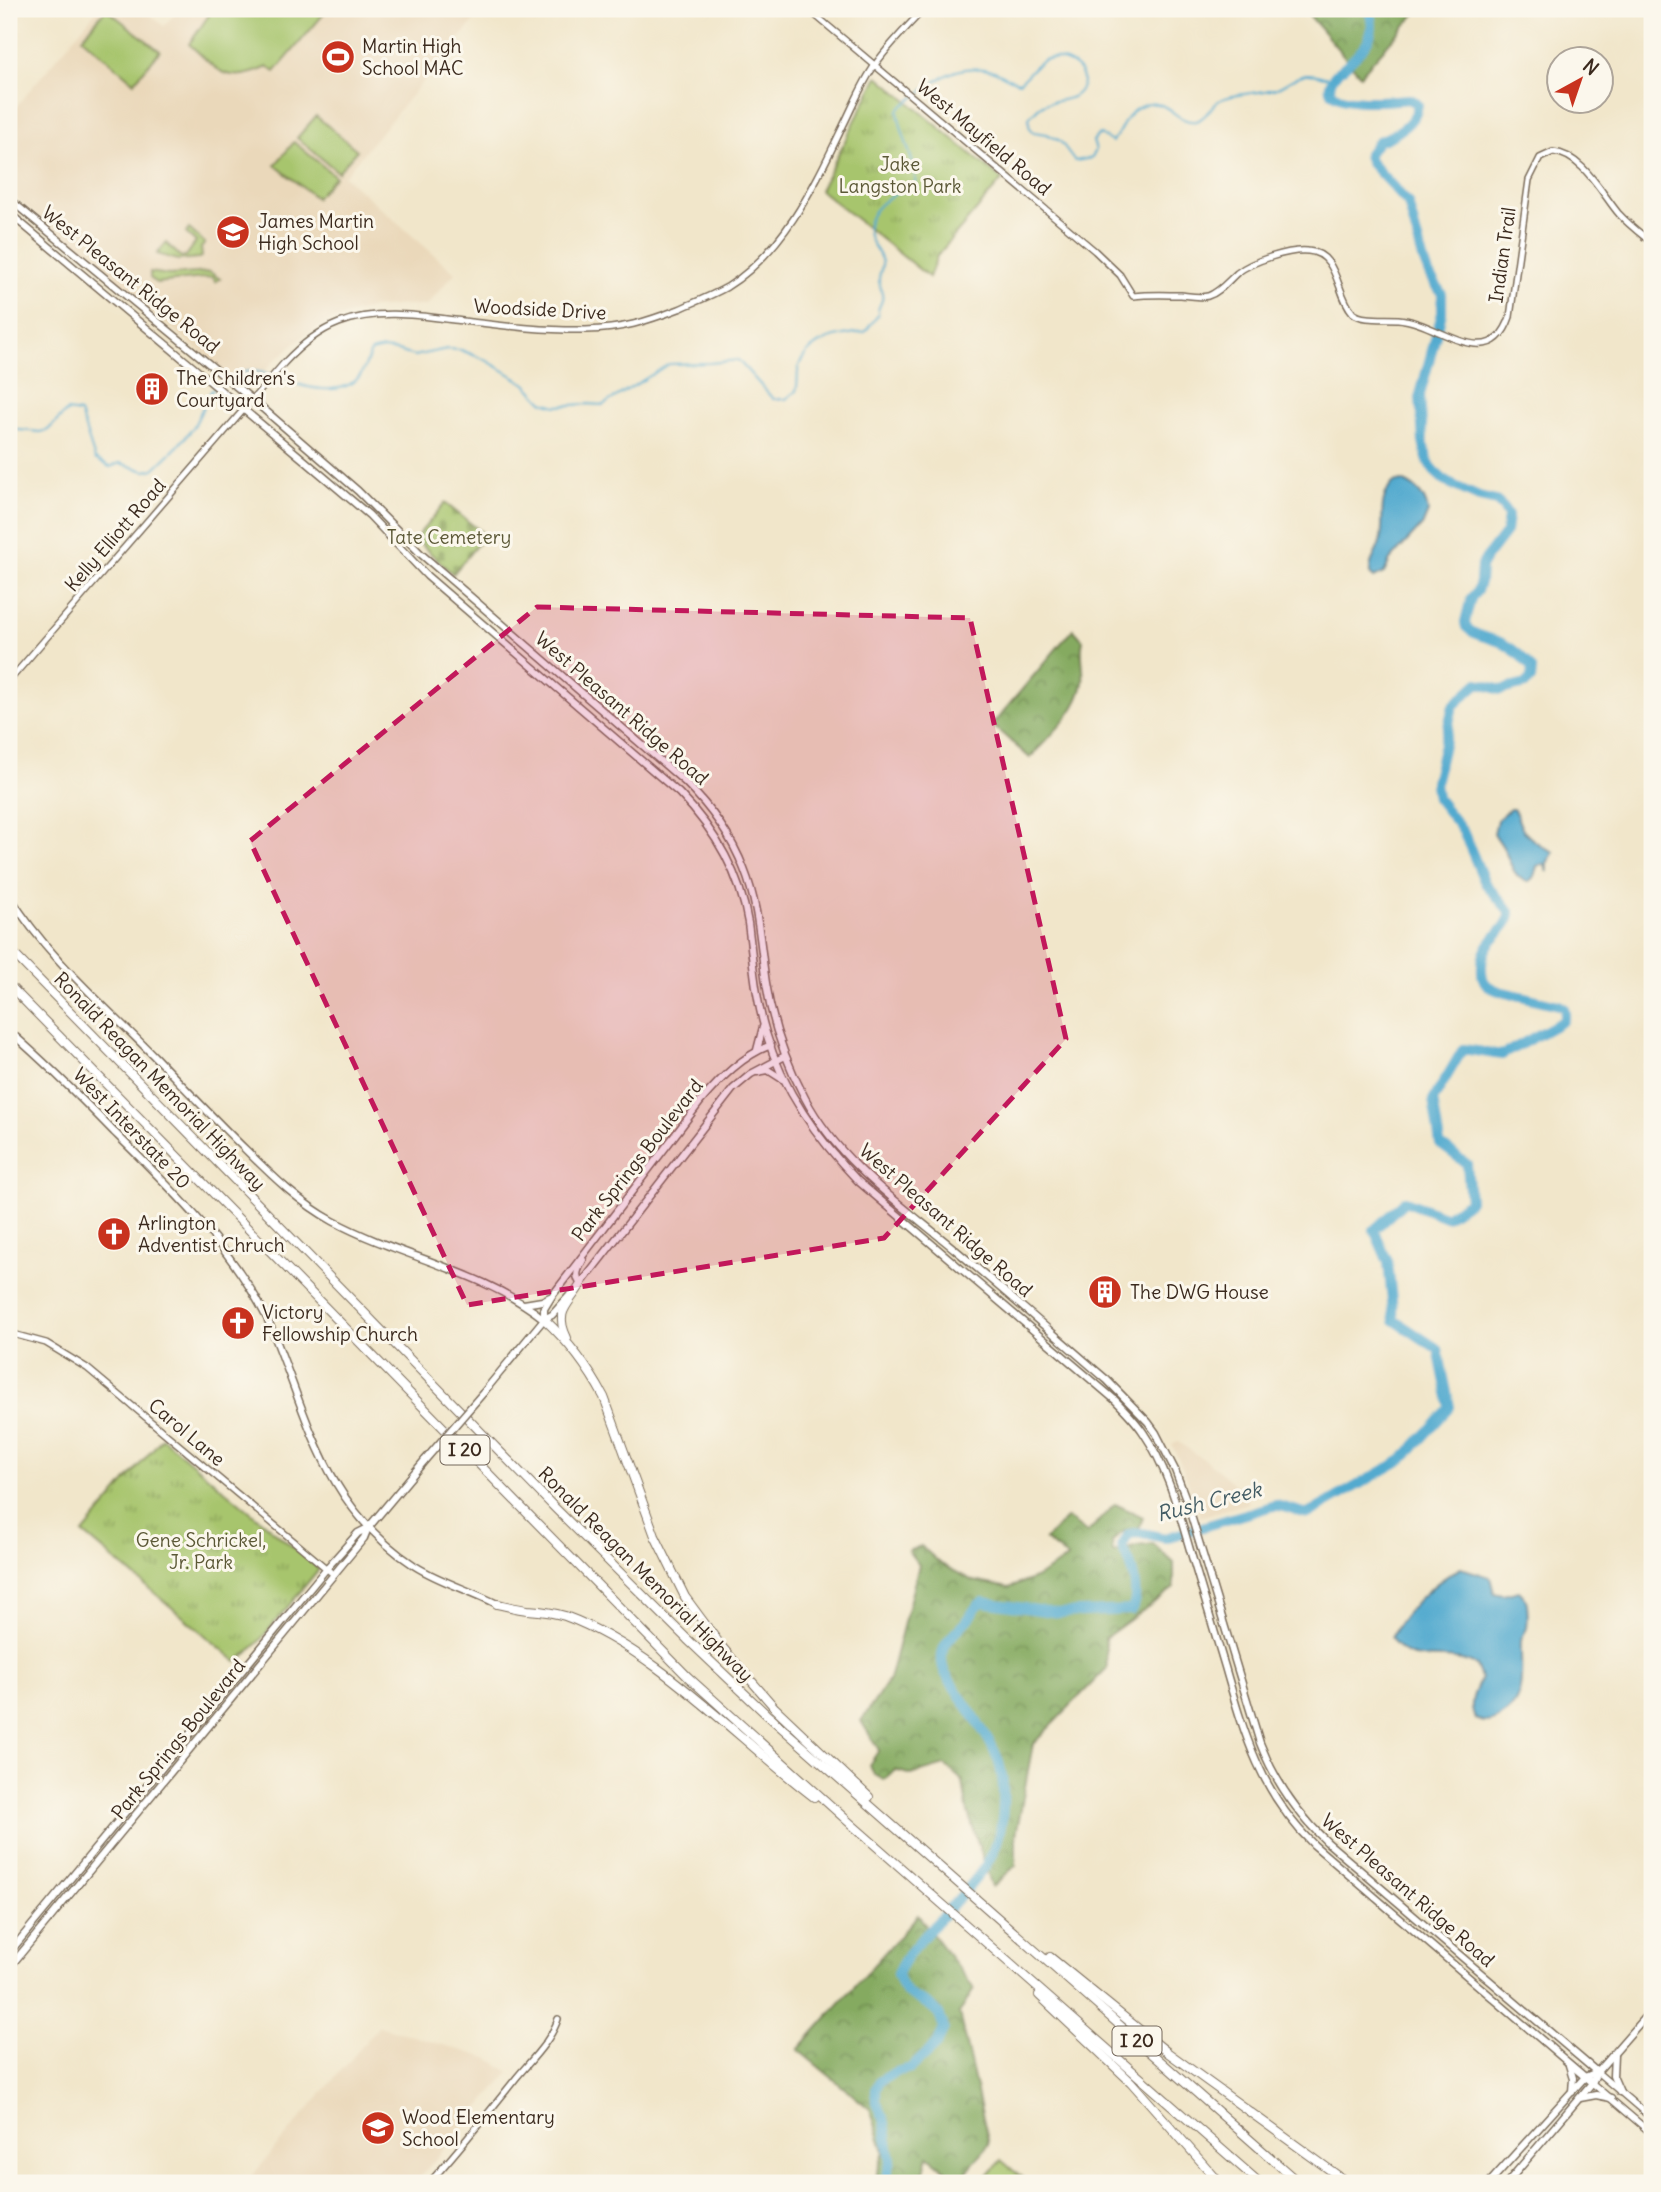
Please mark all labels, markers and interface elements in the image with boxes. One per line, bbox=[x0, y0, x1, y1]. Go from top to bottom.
place label: Martin High School MAC bbox=[362, 34, 463, 80]
sports icon: Martin High School MAC bbox=[319, 38, 357, 76]
north arrow bbox=[1546, 46, 1616, 116]
text: N bbox=[1578, 54, 1604, 80]
street label: West Mayfield Road bbox=[912, 74, 1056, 200]
park label: Jake Langston Park bbox=[838, 152, 962, 198]
street label: West Pleasant Ridge Road bbox=[37, 200, 225, 358]
street label: Indian Trail bbox=[1483, 206, 1521, 304]
place label: James Martin High School bbox=[258, 209, 374, 255]
school or university icon: James Martin High School bbox=[214, 213, 252, 251]
street label: Woodside Drive bbox=[473, 294, 607, 324]
place label: The Children's Courtyard bbox=[176, 366, 295, 412]
building icon: The Children's Courtyard bbox=[133, 370, 171, 408]
street label: Kelly Elliott Road bbox=[59, 474, 171, 596]
park label: Tate Cemetery bbox=[387, 525, 511, 549]
street label: West Pleasant Ridge Road bbox=[530, 626, 714, 790]
street label: Ronald Reagan Memorial Highway bbox=[49, 967, 271, 1195]
street label: West Interstate 20 bbox=[68, 1062, 196, 1194]
street label: Park Springs Boulevard bbox=[566, 1074, 708, 1246]
street label: West Pleasant Ridge Road bbox=[854, 1138, 1038, 1302]
place label: Arlington Adventist Chruch bbox=[138, 1211, 285, 1257]
church icon: Arlington Adventist Chruch bbox=[95, 1215, 133, 1253]
building icon: The DWG House bbox=[1086, 1273, 1124, 1311]
place label: The DWG House bbox=[1130, 1280, 1269, 1304]
place label: Victory Fellowship Church bbox=[262, 1300, 418, 1346]
church icon: Victory Fellowship Church bbox=[219, 1304, 257, 1342]
street label: Carol Lane bbox=[144, 1393, 230, 1471]
road number: I 20 bbox=[440, 1436, 490, 1464]
street label: Ronald Reagan Memorial Highway bbox=[533, 1461, 759, 1687]
water label: Rush Creek bbox=[1154, 1475, 1265, 1528]
park label: Gene Schrickel, Jr. Park bbox=[136, 1528, 266, 1574]
street label: Park Springs Boulevard bbox=[106, 1654, 250, 1824]
street label: West Pleasant Ridge Road bbox=[1316, 1808, 1500, 1972]
road number: I 20 bbox=[1112, 2026, 1162, 2056]
place label: Wood Elementary School bbox=[402, 2105, 555, 2151]
school or university icon: Wood Elementary School bbox=[359, 2109, 397, 2147]

